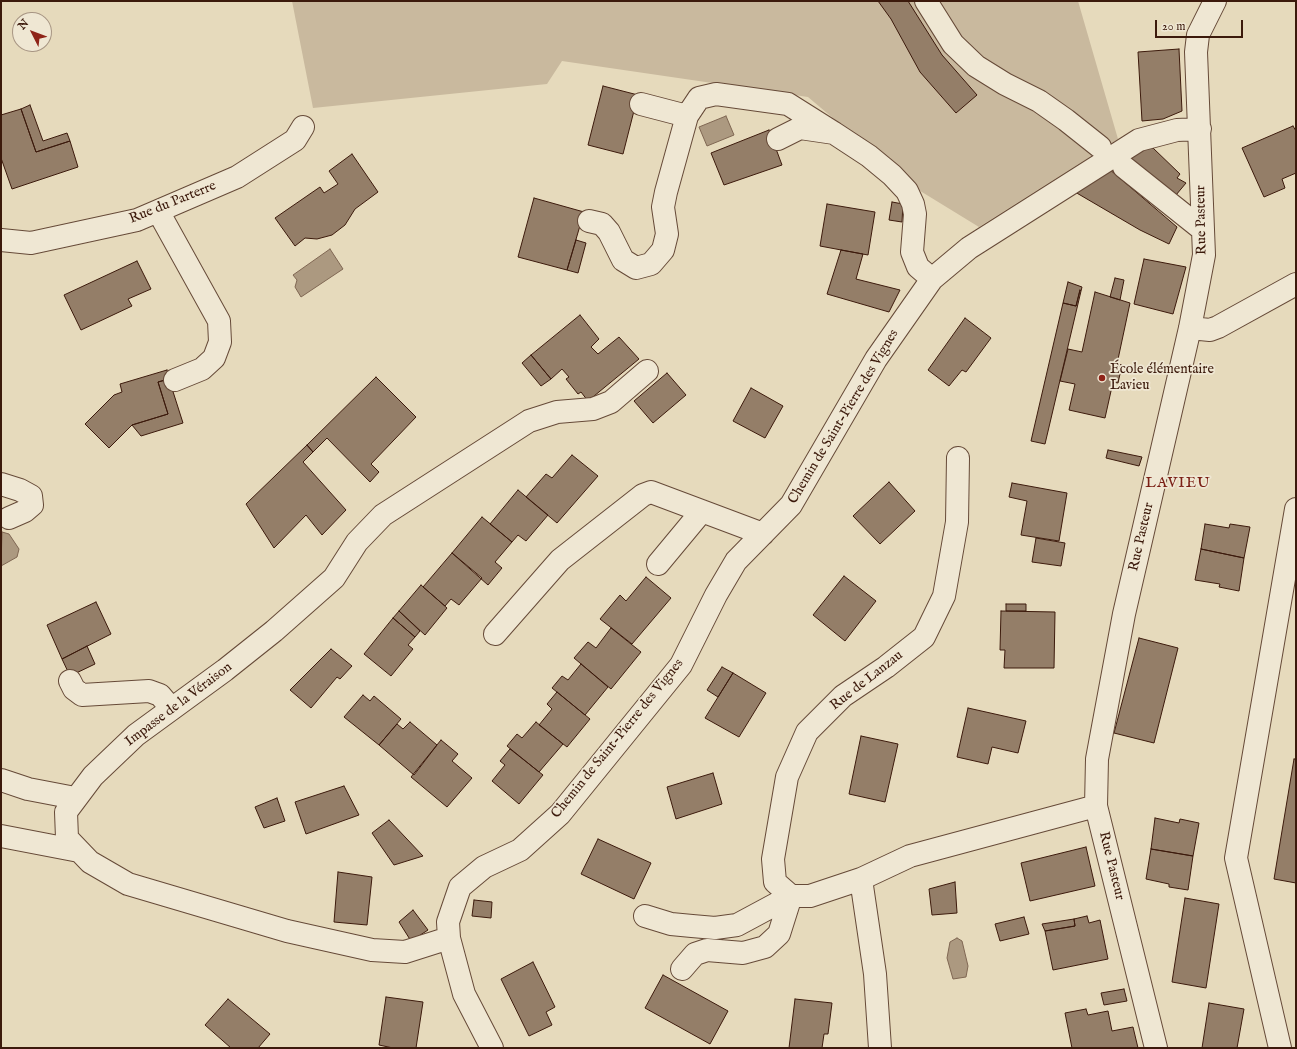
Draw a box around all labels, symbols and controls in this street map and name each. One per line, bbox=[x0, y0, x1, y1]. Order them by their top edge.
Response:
north arrow bbox=[12, 12, 52, 52]
scale bar bbox=[1157, 12, 1245, 38]
text: N bbox=[15, 16, 32, 33]
text: 20 m bbox=[1162, 19, 1185, 34]
street label: Rue du Parterre bbox=[127, 178, 219, 228]
street label: Rue Pasteur bbox=[1193, 185, 1211, 255]
street label: Chemin de Saint-Pierre des Vignes bbox=[785, 327, 903, 507]
place label: École élémentaire Lavieu bbox=[1110, 362, 1214, 394]
marker: École élémentaire Lavieu bbox=[1097, 373, 1107, 383]
district label: LAVIEU bbox=[1145, 475, 1211, 493]
street label: Rue Pasteur bbox=[1126, 501, 1158, 573]
street label: Rue de Lanzau bbox=[827, 647, 907, 715]
street label: Chemin de Saint-Pierre des Vignes bbox=[548, 656, 688, 822]
street label: Impasse de la Véraison bbox=[122, 659, 236, 751]
street label: Rue Pasteur bbox=[1094, 830, 1128, 902]

